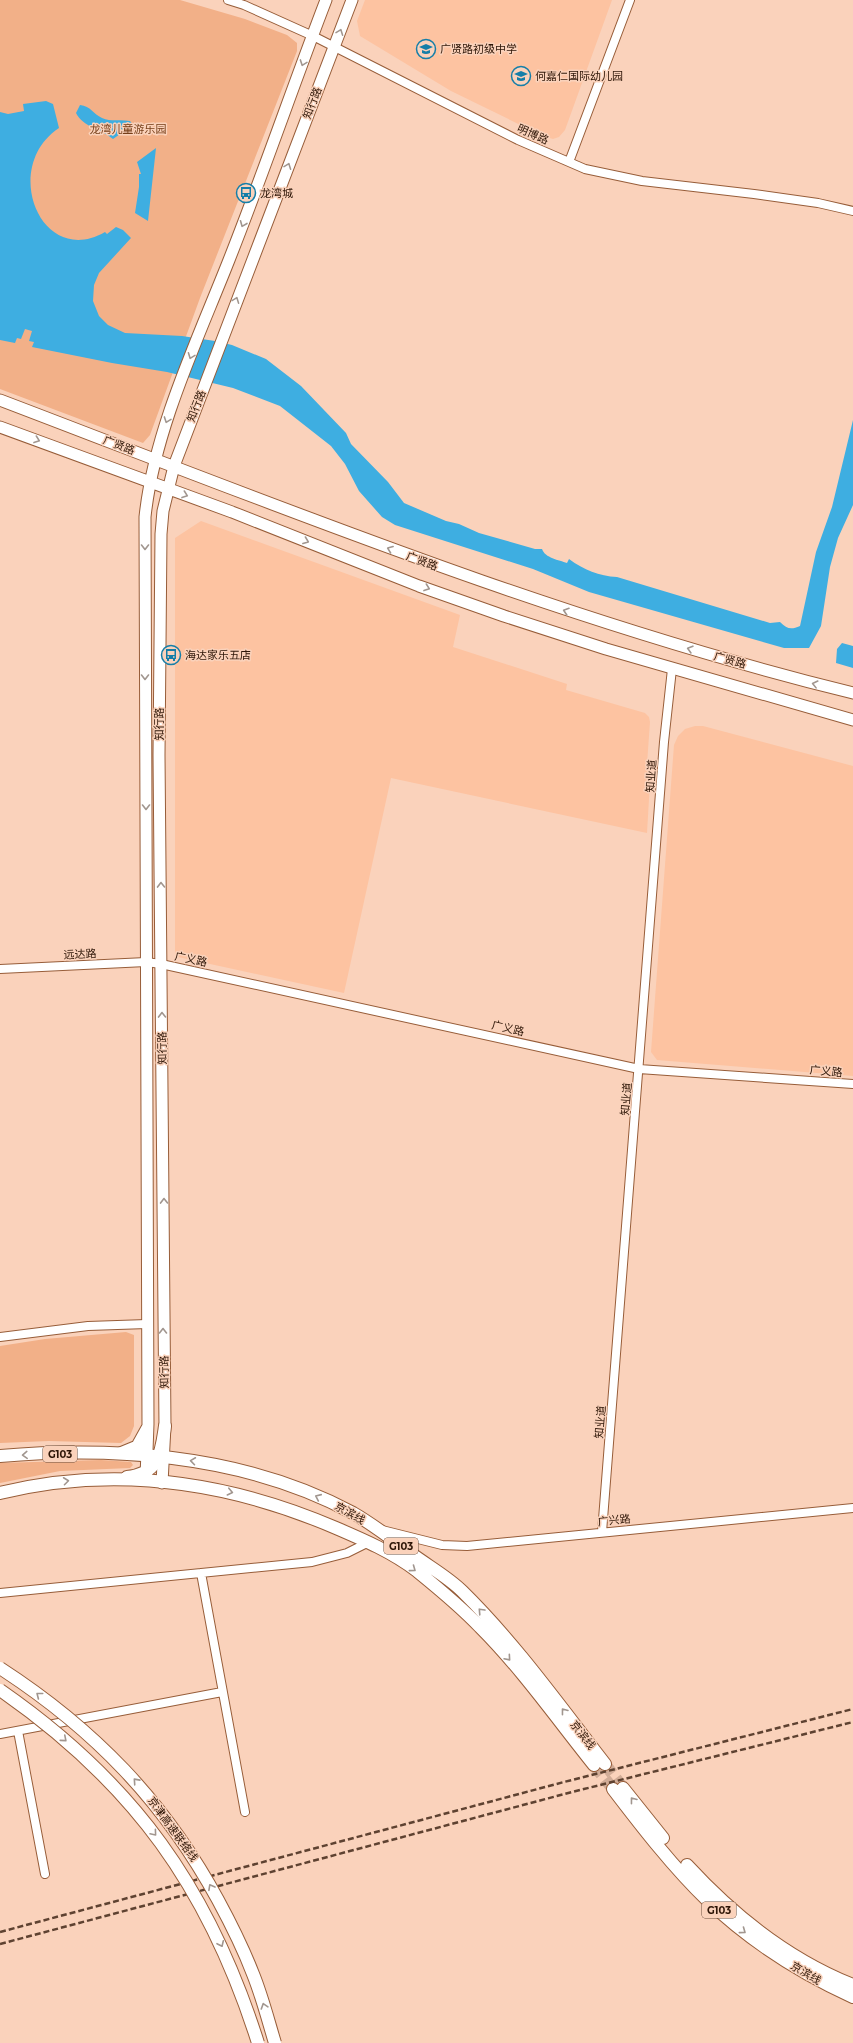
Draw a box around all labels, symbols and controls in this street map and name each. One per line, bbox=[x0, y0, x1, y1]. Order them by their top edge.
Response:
one-way arrow bbox=[335, 28, 343, 35]
school or university icon: 广贤路初级中学 bbox=[415, 38, 437, 60]
place label: 广贤路初级中学 bbox=[440, 42, 517, 56]
one-way arrow bbox=[299, 59, 307, 66]
school or university icon: 何嘉仁国际幼儿园 bbox=[510, 65, 532, 87]
place label: 何嘉仁国际幼儿园 bbox=[535, 69, 623, 83]
street label: 知行路 bbox=[300, 85, 324, 121]
street label: 明博路 bbox=[515, 121, 551, 147]
park label: 龙湾儿童游乐园 bbox=[90, 122, 167, 136]
one-way arrow bbox=[283, 163, 291, 170]
bus stop icon: 龙湾城 bbox=[235, 182, 257, 204]
place label: 龙湾城 bbox=[260, 186, 293, 200]
one-way arrow bbox=[239, 220, 247, 227]
one-way arrow bbox=[231, 297, 239, 305]
one-way arrow bbox=[188, 352, 196, 359]
street label: 知行路 bbox=[184, 388, 208, 424]
one-way arrow bbox=[164, 416, 172, 423]
street label: 广贤路 bbox=[101, 433, 137, 457]
one-way arrow bbox=[33, 436, 40, 444]
one-way arrow bbox=[181, 491, 188, 499]
one-way arrow bbox=[303, 537, 310, 545]
one-way arrow bbox=[141, 544, 149, 550]
one-way arrow bbox=[387, 545, 394, 553]
street label: 广贤路 bbox=[404, 549, 440, 573]
one-way arrow bbox=[424, 584, 431, 592]
one-way arrow bbox=[562, 607, 569, 616]
bus stop icon: 海达家乐五店 bbox=[160, 644, 182, 666]
one-way arrow bbox=[687, 645, 694, 654]
place label: 海达家乐五店 bbox=[185, 648, 251, 662]
street label: 广贤路 bbox=[712, 649, 748, 671]
one-way arrow bbox=[141, 674, 149, 680]
one-way arrow bbox=[812, 680, 818, 688]
street label: 知行路 bbox=[152, 708, 166, 741]
street label: 知业道 bbox=[643, 759, 659, 793]
one-way arrow bbox=[142, 804, 150, 810]
one-way arrow bbox=[156, 882, 165, 888]
street label: 远达路 bbox=[63, 946, 97, 962]
street label: 广义路 bbox=[173, 949, 209, 969]
one-way arrow bbox=[158, 1012, 166, 1018]
street label: 广义路 bbox=[490, 1017, 526, 1039]
street label: 知行路 bbox=[155, 1031, 169, 1065]
street label: 广义路 bbox=[809, 1063, 843, 1079]
street label: 知业道 bbox=[618, 1082, 634, 1116]
one-way arrow bbox=[160, 1198, 168, 1204]
one-way arrow bbox=[159, 1328, 167, 1334]
street label: 知行路 bbox=[157, 1355, 171, 1389]
street label: 知业道 bbox=[592, 1405, 608, 1439]
road number: G103 bbox=[43, 1446, 77, 1462]
one-way arrow bbox=[22, 1450, 28, 1459]
one-way arrow bbox=[190, 1457, 196, 1466]
one-way arrow bbox=[63, 1477, 69, 1486]
one-way arrow bbox=[227, 1487, 233, 1495]
one-way arrow bbox=[314, 1494, 322, 1502]
street label: 京滨线 bbox=[332, 1499, 368, 1527]
street label: 广兴路 bbox=[597, 1511, 631, 1529]
road number: G103 bbox=[384, 1538, 418, 1554]
one-way arrow bbox=[409, 1564, 416, 1571]
one-way arrow bbox=[478, 1608, 485, 1616]
one-way arrow bbox=[503, 1653, 510, 1661]
one-way arrow bbox=[37, 1693, 44, 1700]
one-way arrow bbox=[562, 1708, 569, 1715]
street label: 京滨线 bbox=[567, 1718, 599, 1752]
one-way arrow bbox=[60, 1735, 67, 1742]
one-way arrow bbox=[134, 1779, 141, 1786]
street label: 京津高速联络线 bbox=[145, 1794, 201, 1864]
one-way arrow bbox=[631, 1798, 638, 1805]
one-way arrow bbox=[150, 1828, 157, 1836]
one-way arrow bbox=[208, 1884, 216, 1891]
road number: G103 bbox=[702, 1902, 736, 1918]
one-way arrow bbox=[739, 1926, 746, 1934]
one-way arrow bbox=[216, 1940, 224, 1948]
street label: 京滨线 bbox=[788, 1959, 824, 1987]
one-way arrow bbox=[260, 2002, 268, 2009]

